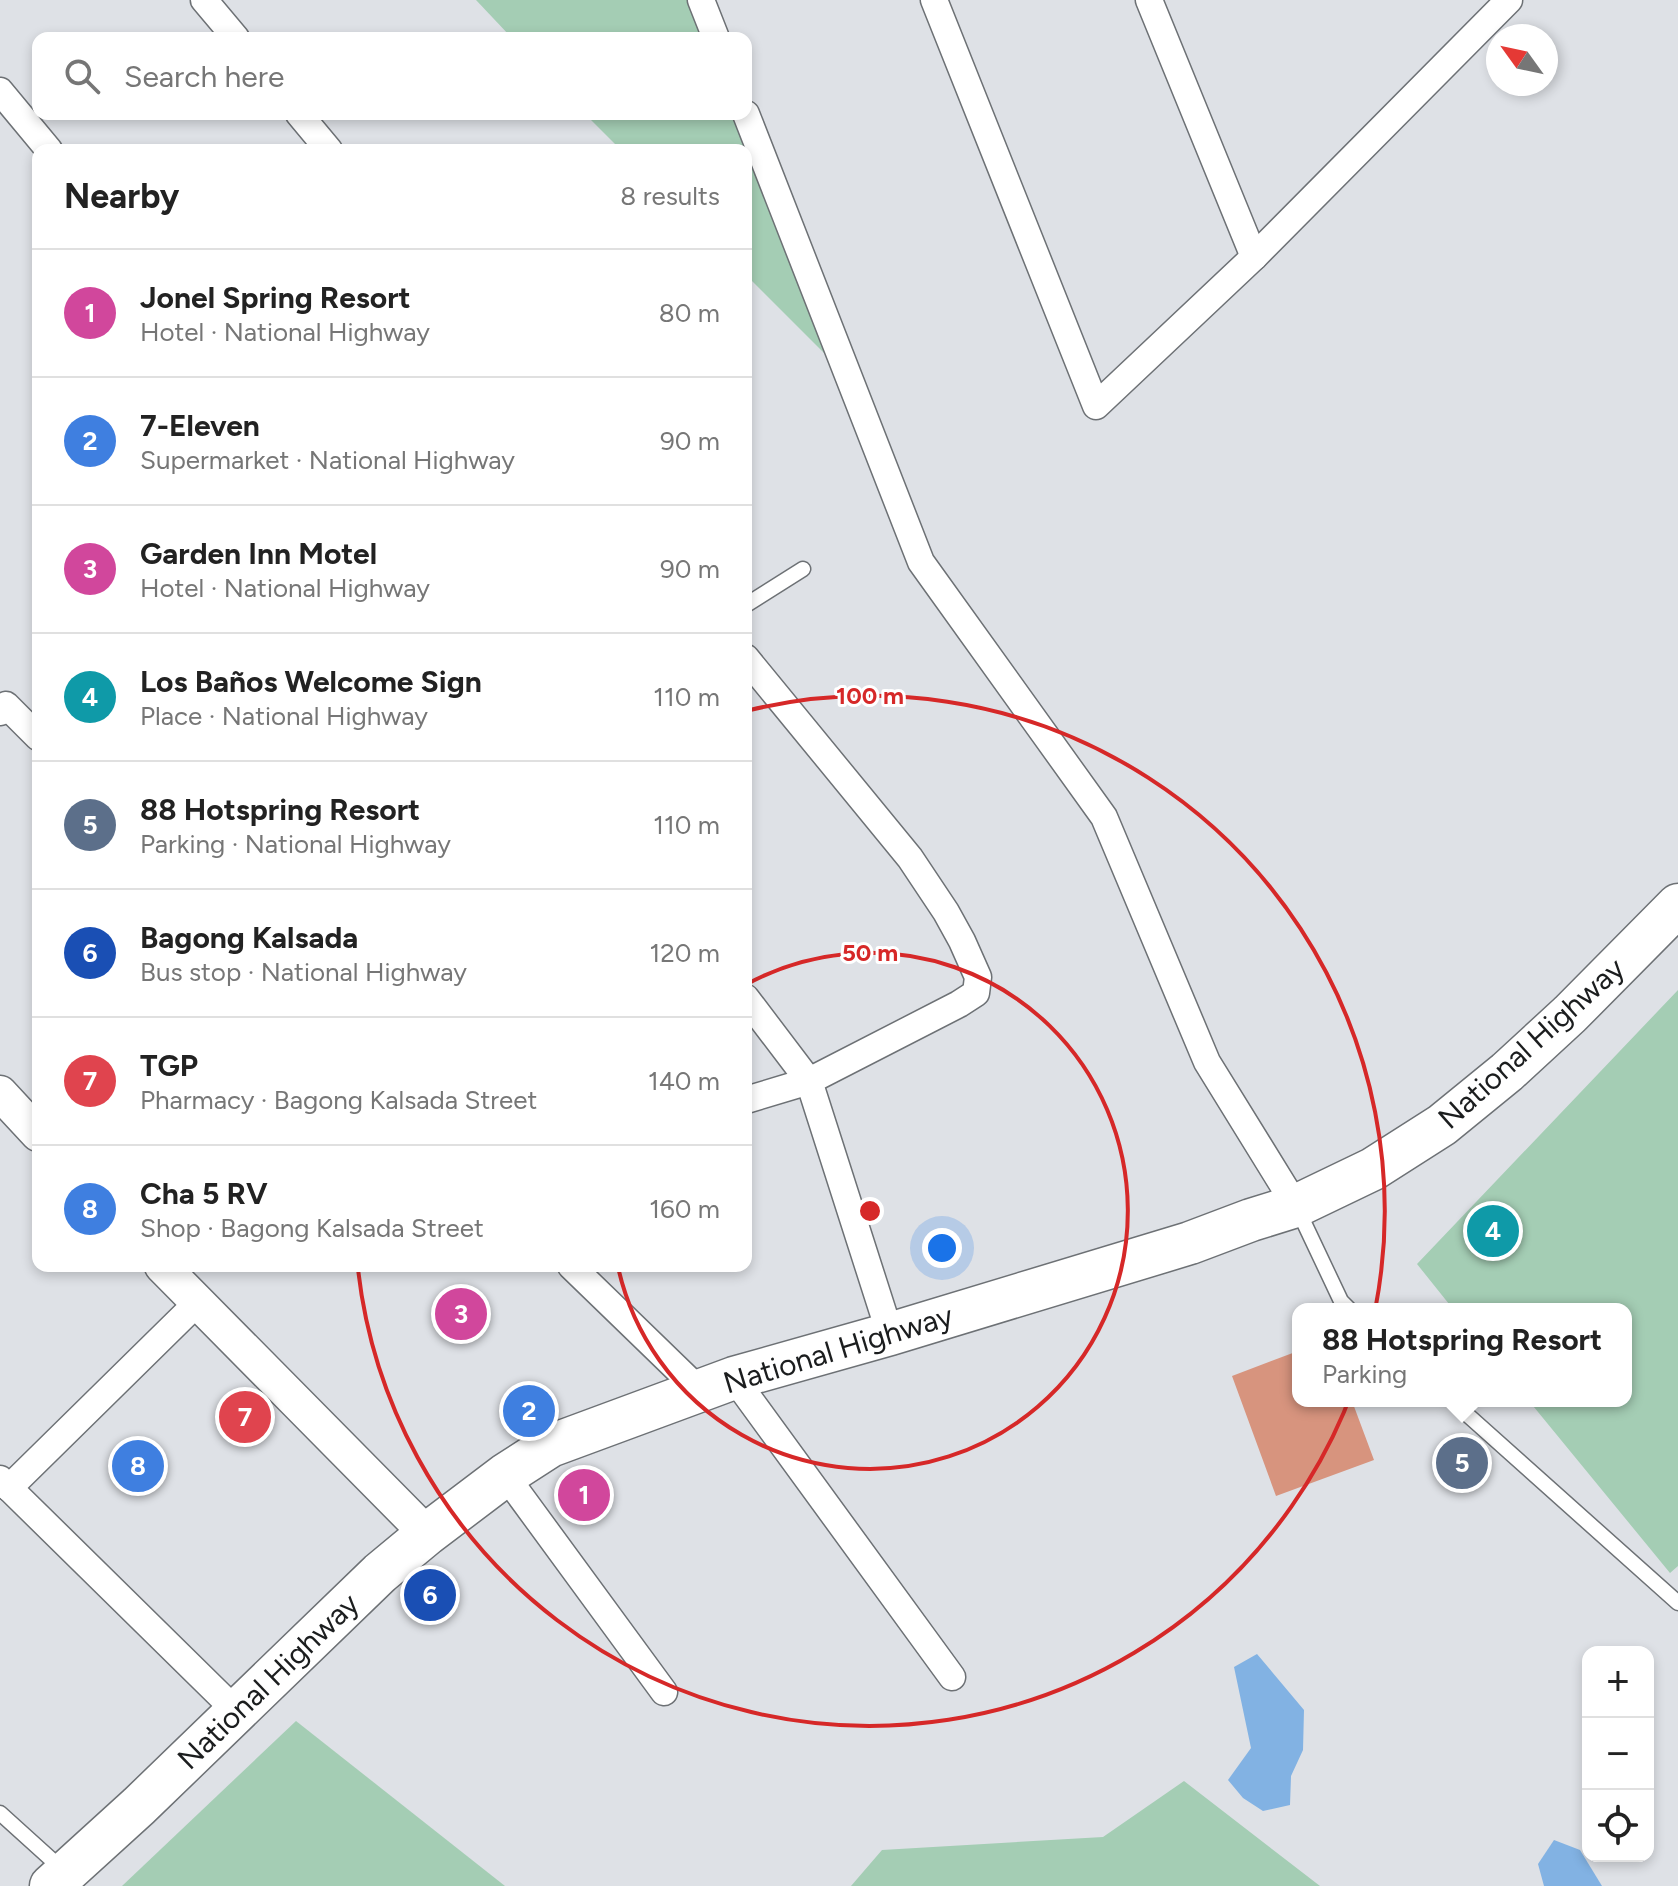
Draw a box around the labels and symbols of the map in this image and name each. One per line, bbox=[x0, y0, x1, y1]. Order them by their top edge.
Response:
north arrow bbox=[1486, 24, 1558, 96]
text: 100 m bbox=[836, 681, 904, 710]
text: 50 m bbox=[842, 938, 898, 967]
street label: National Highway bbox=[1430, 950, 1632, 1136]
centre of rings bbox=[856, 1197, 884, 1225]
pin: 4 bbox=[1467, 1201, 1519, 1261]
your location bbox=[922, 1228, 962, 1268]
pin: 3 bbox=[435, 1284, 487, 1344]
street label: National Highway bbox=[719, 1296, 957, 1401]
pin: 2 bbox=[503, 1381, 555, 1441]
pin: 7 bbox=[219, 1387, 271, 1447]
pin: 5 bbox=[1436, 1433, 1488, 1493]
pin: 8 bbox=[112, 1436, 164, 1496]
pin: 1 bbox=[558, 1465, 610, 1525]
pin: 6 bbox=[404, 1565, 456, 1625]
street label: National Highway bbox=[170, 1585, 367, 1777]

